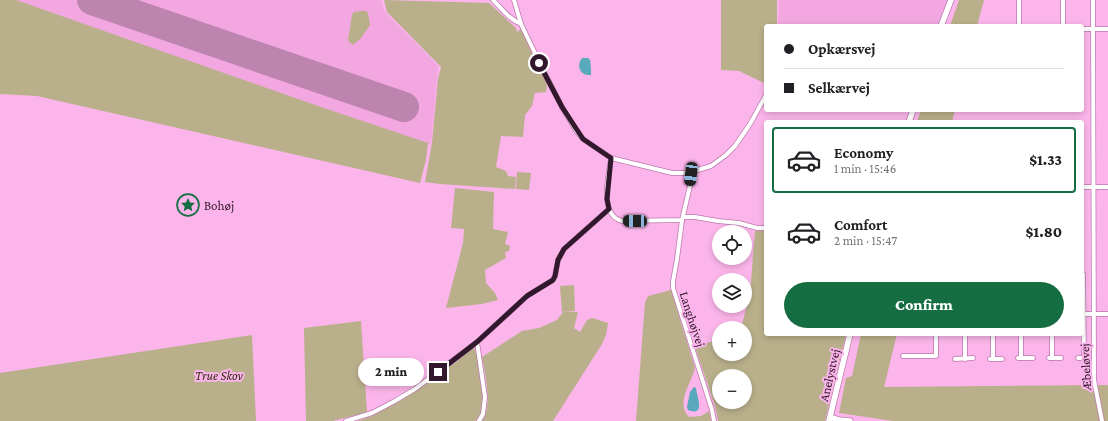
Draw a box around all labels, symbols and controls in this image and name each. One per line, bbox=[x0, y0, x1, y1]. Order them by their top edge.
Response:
text: Opkærsvej bbox=[808, 41, 875, 57]
route start bbox=[530, 54, 548, 72]
text: Selkærvej bbox=[808, 80, 870, 96]
icon: car bbox=[786, 142, 822, 178]
text: Economy bbox=[834, 145, 893, 161]
text: $1.33 bbox=[1029, 152, 1062, 168]
car bbox=[684, 161, 698, 187]
text: 1 min · 15:46 bbox=[834, 161, 896, 176]
place icon: Bohøj bbox=[175, 192, 201, 218]
place label: Bohøj bbox=[204, 198, 234, 214]
icon: car bbox=[786, 214, 822, 250]
car bbox=[623, 215, 647, 227]
text: Comfort bbox=[834, 217, 888, 233]
text: $1.80 bbox=[1026, 224, 1062, 240]
map controls bbox=[712, 225, 752, 409]
button: locate bbox=[712, 225, 752, 265]
text: 2 min · 15:47 bbox=[834, 233, 897, 248]
button: layers bbox=[712, 273, 752, 313]
button: Confirm bbox=[784, 282, 1064, 328]
street label: Langhøjvej bbox=[676, 290, 708, 349]
button: + bbox=[712, 321, 752, 361]
street label: Æbeløvej bbox=[1077, 343, 1095, 392]
street label: Anelystvej bbox=[816, 347, 844, 403]
callout: 2 min bbox=[358, 358, 424, 386]
route end bbox=[429, 363, 447, 381]
text: 2 min bbox=[375, 364, 407, 379]
park label: True Skov bbox=[195, 368, 244, 383]
button: − bbox=[712, 369, 752, 409]

